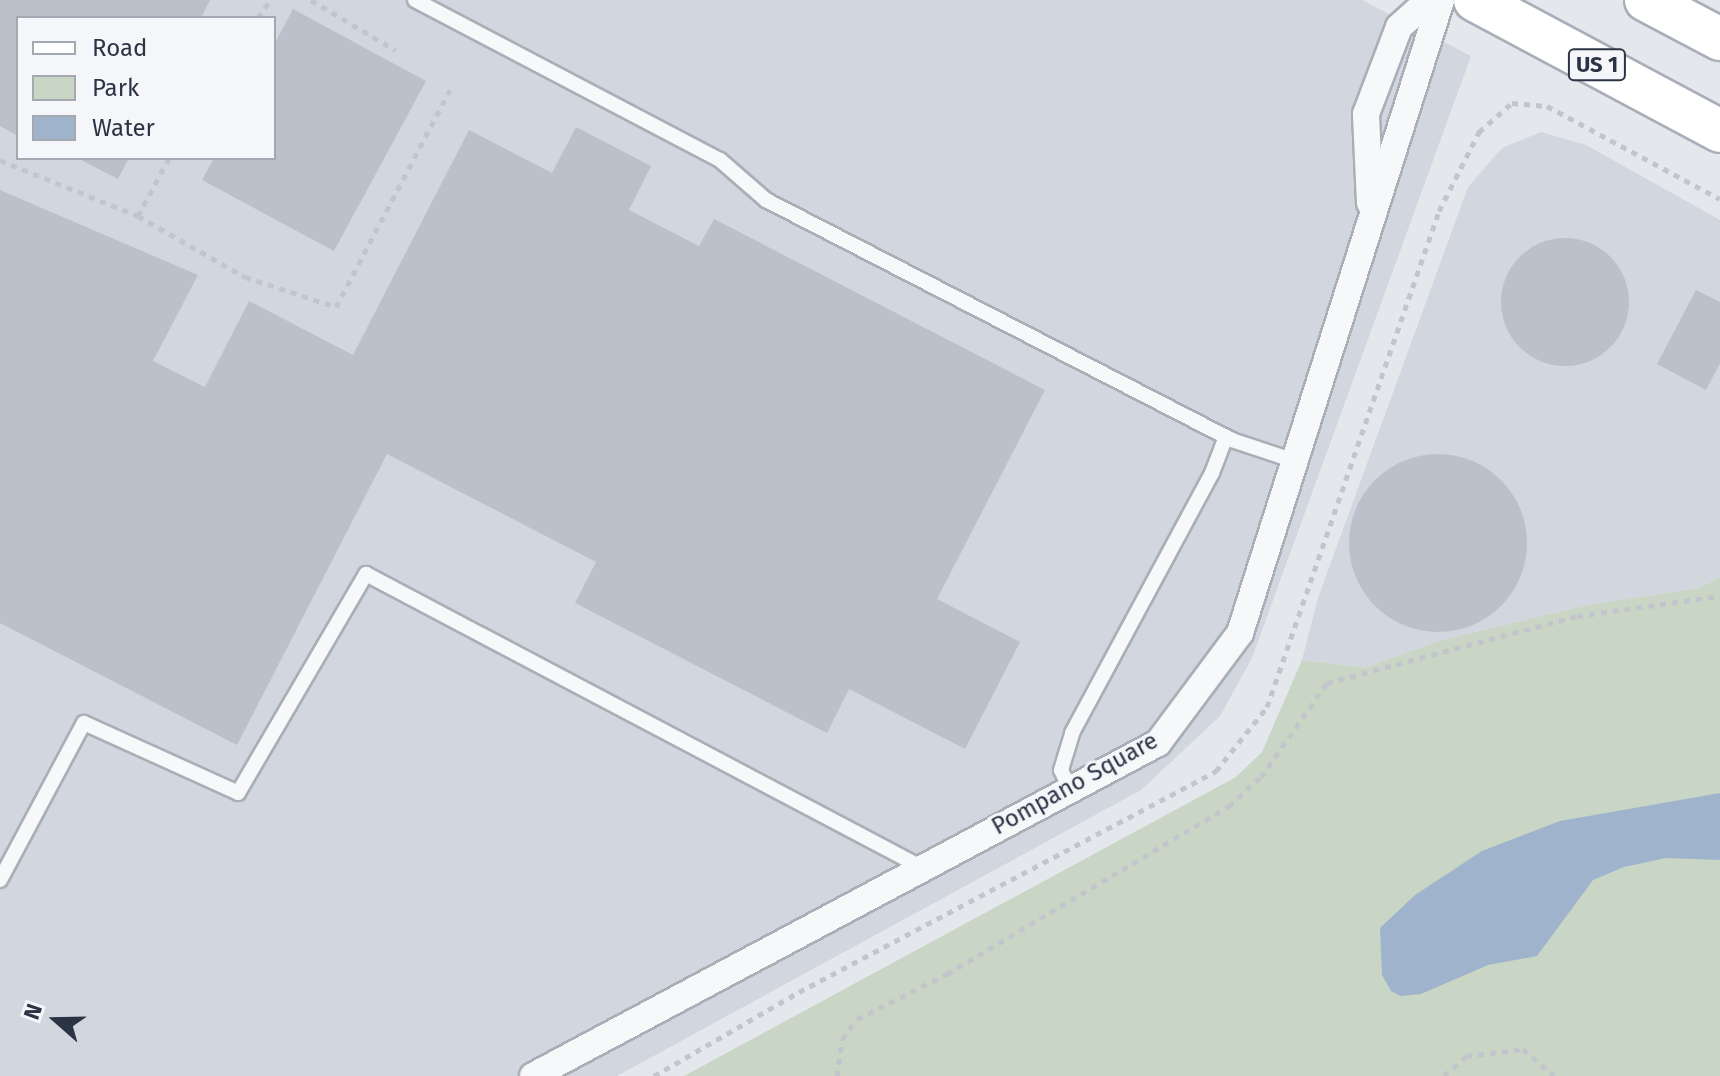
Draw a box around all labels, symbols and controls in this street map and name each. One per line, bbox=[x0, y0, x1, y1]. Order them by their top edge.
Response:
legend bbox=[16, 16, 276, 160]
text: Road bbox=[92, 34, 147, 62]
road number: US 1 bbox=[1567, 47, 1627, 83]
text: Park bbox=[92, 74, 139, 102]
text: Water bbox=[92, 114, 155, 142]
street label: Pompano Square bbox=[987, 726, 1163, 842]
north arrow bbox=[16, 980, 96, 1060]
text: N bbox=[18, 1000, 48, 1023]

